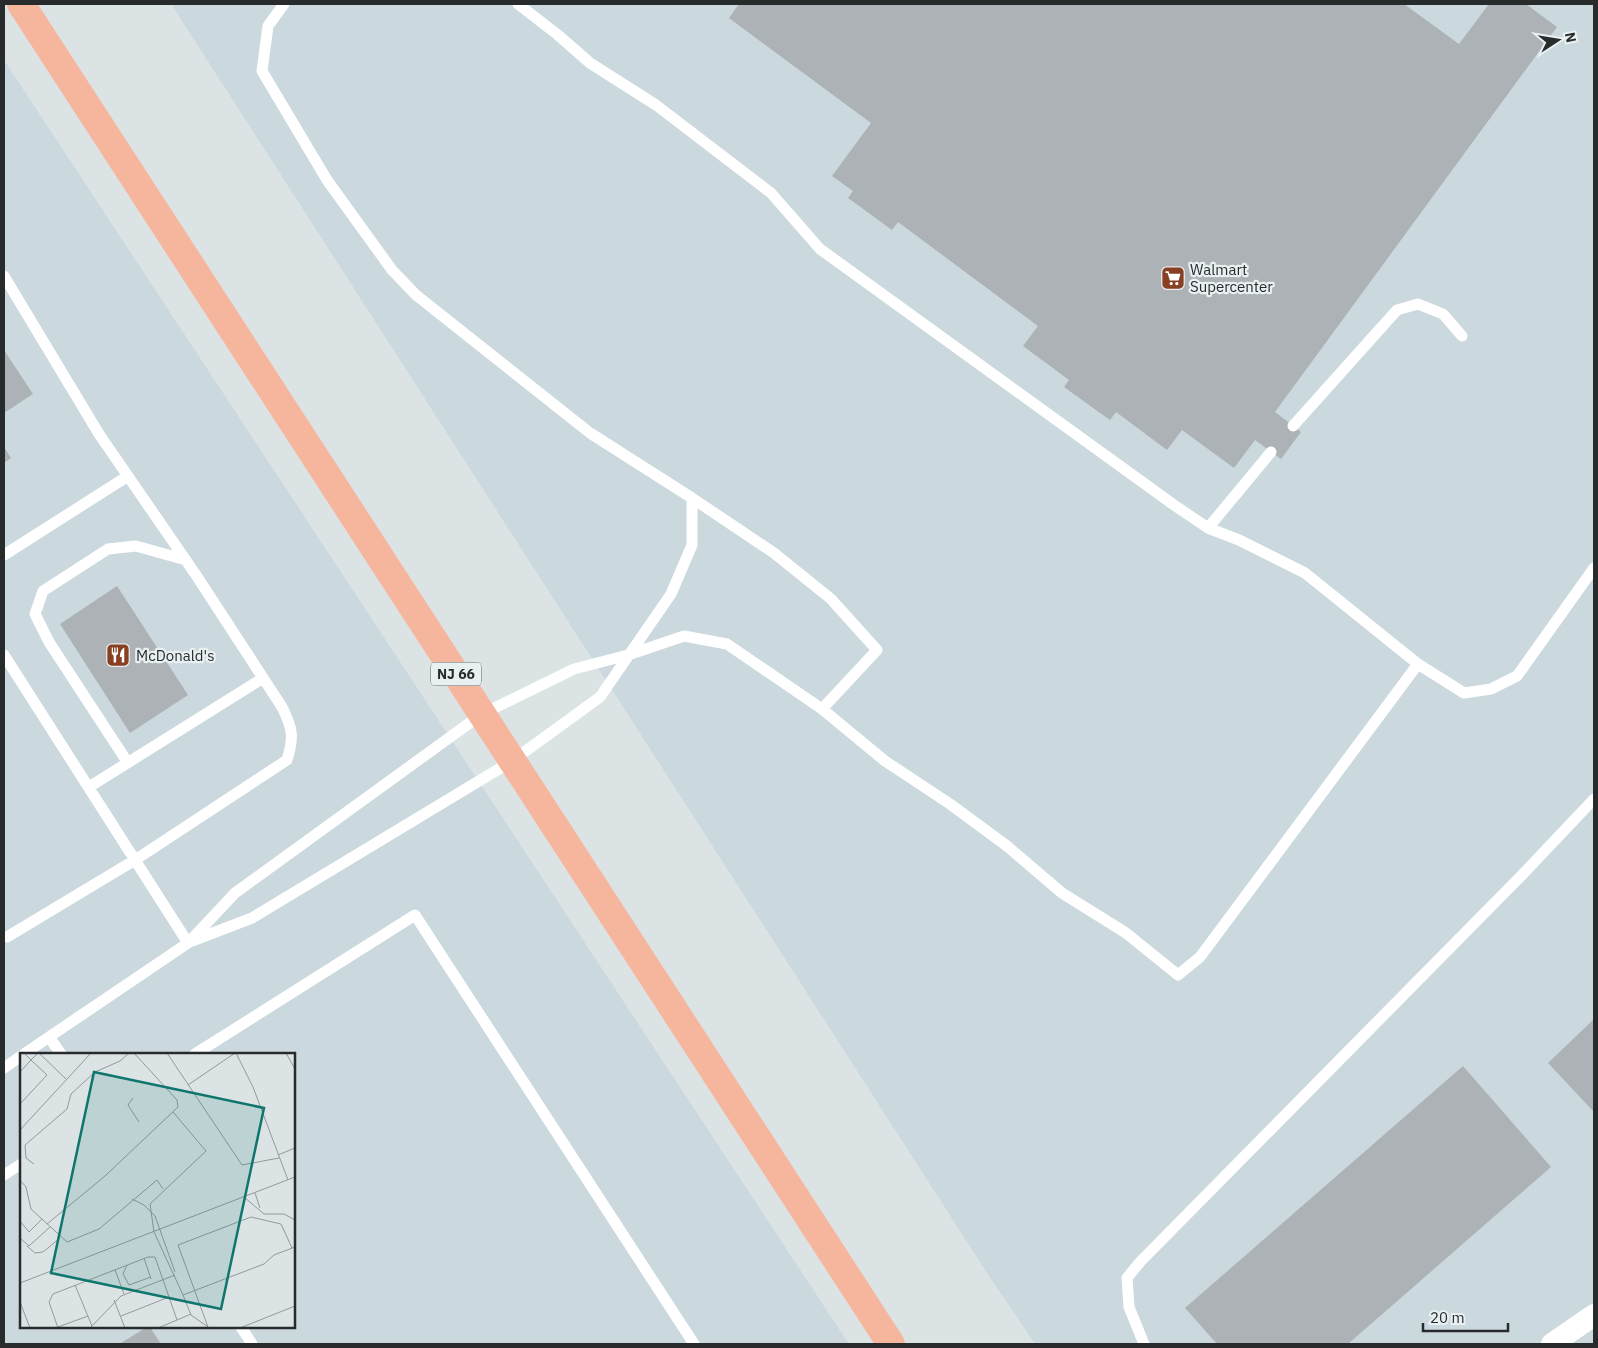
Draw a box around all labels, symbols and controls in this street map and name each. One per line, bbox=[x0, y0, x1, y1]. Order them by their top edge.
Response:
north arrow bbox=[1533, 15, 1583, 65]
text: N bbox=[1561, 30, 1581, 44]
place label: Walmart Supercenter bbox=[1190, 260, 1273, 296]
supermarket icon: Walmart Supercenter bbox=[1160, 265, 1186, 291]
restaurant icon: McDonald's bbox=[105, 642, 131, 668]
place label: McDonald's bbox=[136, 646, 214, 665]
road number: NJ 66 bbox=[431, 662, 481, 686]
inset map bbox=[20, 1053, 295, 1328]
scale bar bbox=[1423, 1300, 1508, 1332]
text: 20 m bbox=[1430, 1308, 1465, 1327]

